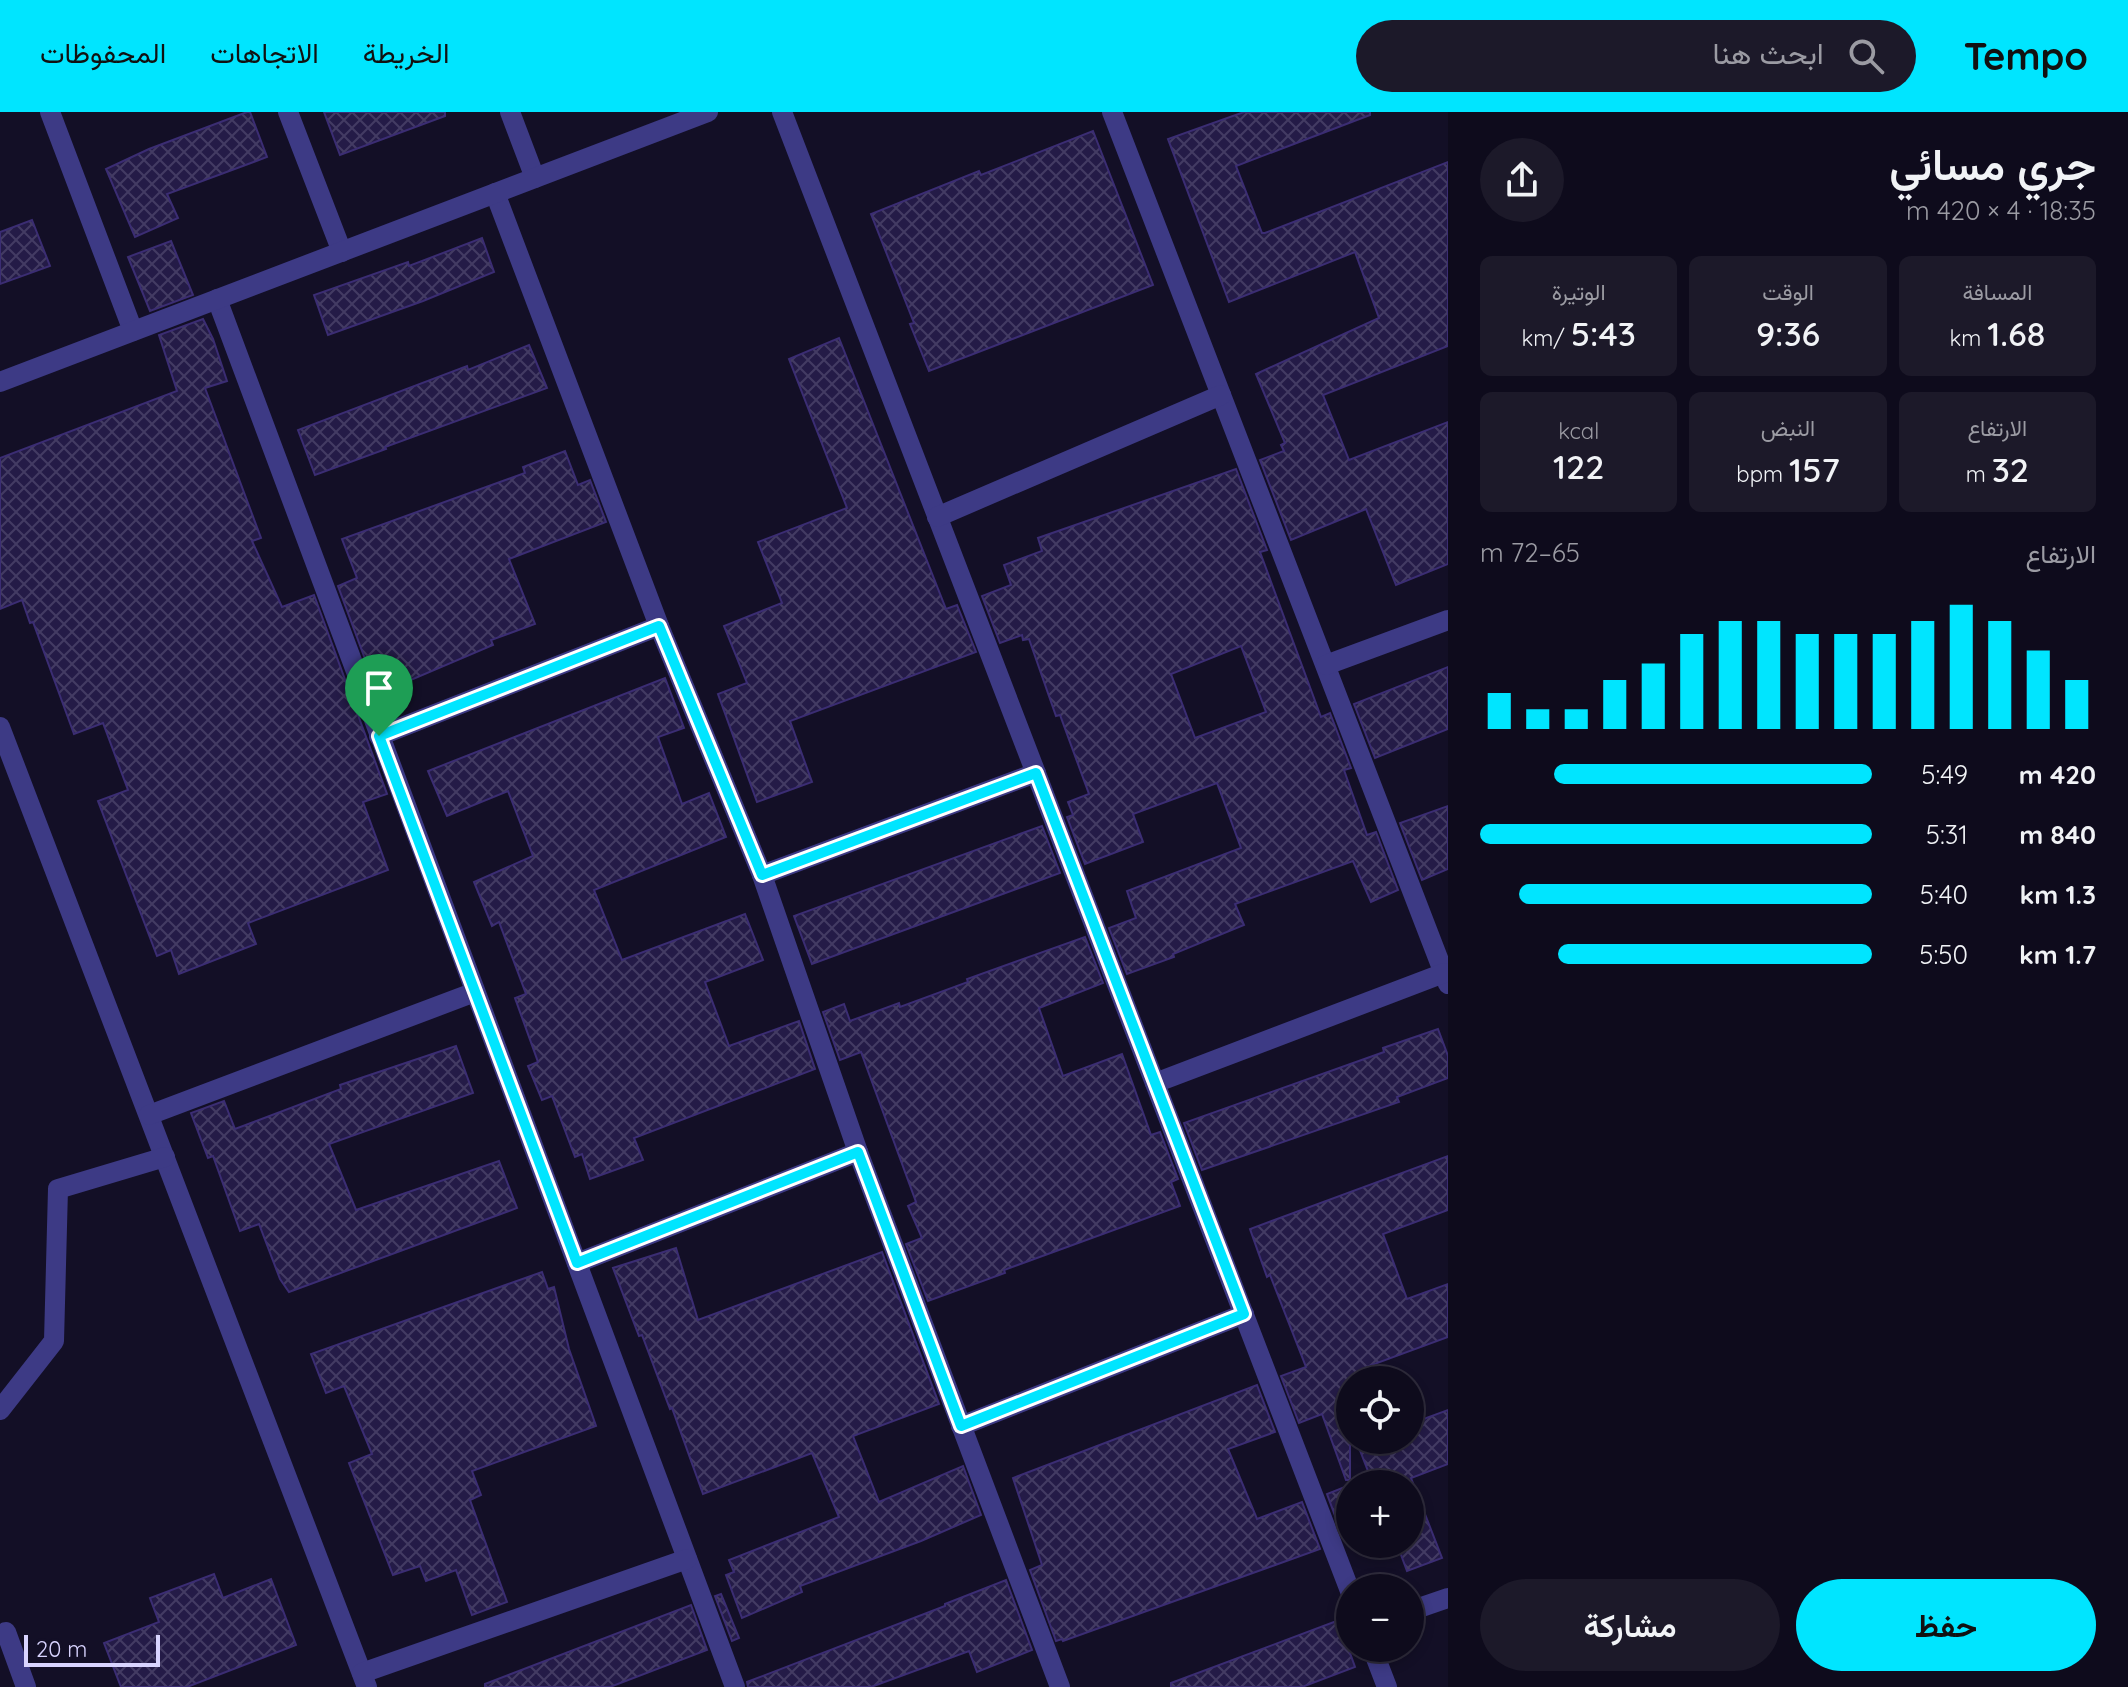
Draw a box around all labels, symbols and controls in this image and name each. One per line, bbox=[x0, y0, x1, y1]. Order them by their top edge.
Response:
search box bbox=[1356, 20, 1916, 92]
text: Tempo bbox=[1964, 32, 2088, 80]
text: ابحث هنا bbox=[1713, 34, 1824, 72]
icon: search bbox=[1844, 34, 1888, 78]
text: المحفوظات bbox=[40, 35, 166, 70]
text: الاتجاهات bbox=[210, 35, 319, 70]
text: الخريطة bbox=[363, 35, 449, 70]
text: جري مسائي bbox=[1889, 136, 2096, 191]
button: share bbox=[1480, 138, 1564, 222]
text: 18:35 · 4 × 420 m bbox=[1906, 194, 2096, 227]
text: الوتيرة bbox=[1552, 278, 1606, 306]
text: الوقت bbox=[1762, 278, 1814, 306]
text: المسافة bbox=[1962, 278, 2032, 306]
text: 5:43 bbox=[1571, 312, 1636, 355]
text: 9:36 bbox=[1756, 312, 1820, 355]
text: 1.68 bbox=[1987, 312, 2045, 355]
text: /km bbox=[1522, 324, 1571, 352]
text: km bbox=[1949, 324, 1987, 352]
text: النبض bbox=[1761, 414, 1815, 442]
text: الارتفاع bbox=[1967, 414, 2027, 442]
text: kcal bbox=[1558, 417, 1599, 445]
text: 122 bbox=[1553, 445, 1604, 488]
text: 157 bbox=[1789, 448, 1840, 491]
text: 32 bbox=[1992, 448, 2029, 491]
text: bpm bbox=[1736, 460, 1789, 488]
text: m bbox=[1966, 460, 1992, 488]
text: 65–72 m bbox=[1480, 536, 1580, 569]
text: الارتفاع bbox=[2025, 537, 2096, 570]
pin bbox=[345, 654, 413, 736]
icon: arrive bbox=[357, 666, 401, 710]
text: 5:49 bbox=[1921, 758, 1968, 791]
text: 420 m bbox=[2019, 758, 2096, 791]
text: 5:31 bbox=[1926, 818, 1968, 851]
text: 840 m bbox=[2019, 818, 2096, 851]
text: 5:40 bbox=[1920, 878, 1968, 911]
text: 1.3 km bbox=[2019, 878, 2096, 911]
text: 5:50 bbox=[1919, 938, 1968, 971]
text: 1.7 km bbox=[2019, 938, 2096, 971]
map controls bbox=[1336, 1366, 1424, 1662]
button: locate bbox=[1336, 1366, 1424, 1454]
button: + bbox=[1336, 1470, 1424, 1558]
button: − bbox=[1336, 1574, 1424, 1662]
button: مشاركة bbox=[1480, 1579, 1780, 1671]
button: حفظ bbox=[1796, 1579, 2096, 1671]
scale bar bbox=[24, 1631, 160, 1667]
text: 20 m bbox=[36, 1635, 87, 1663]

